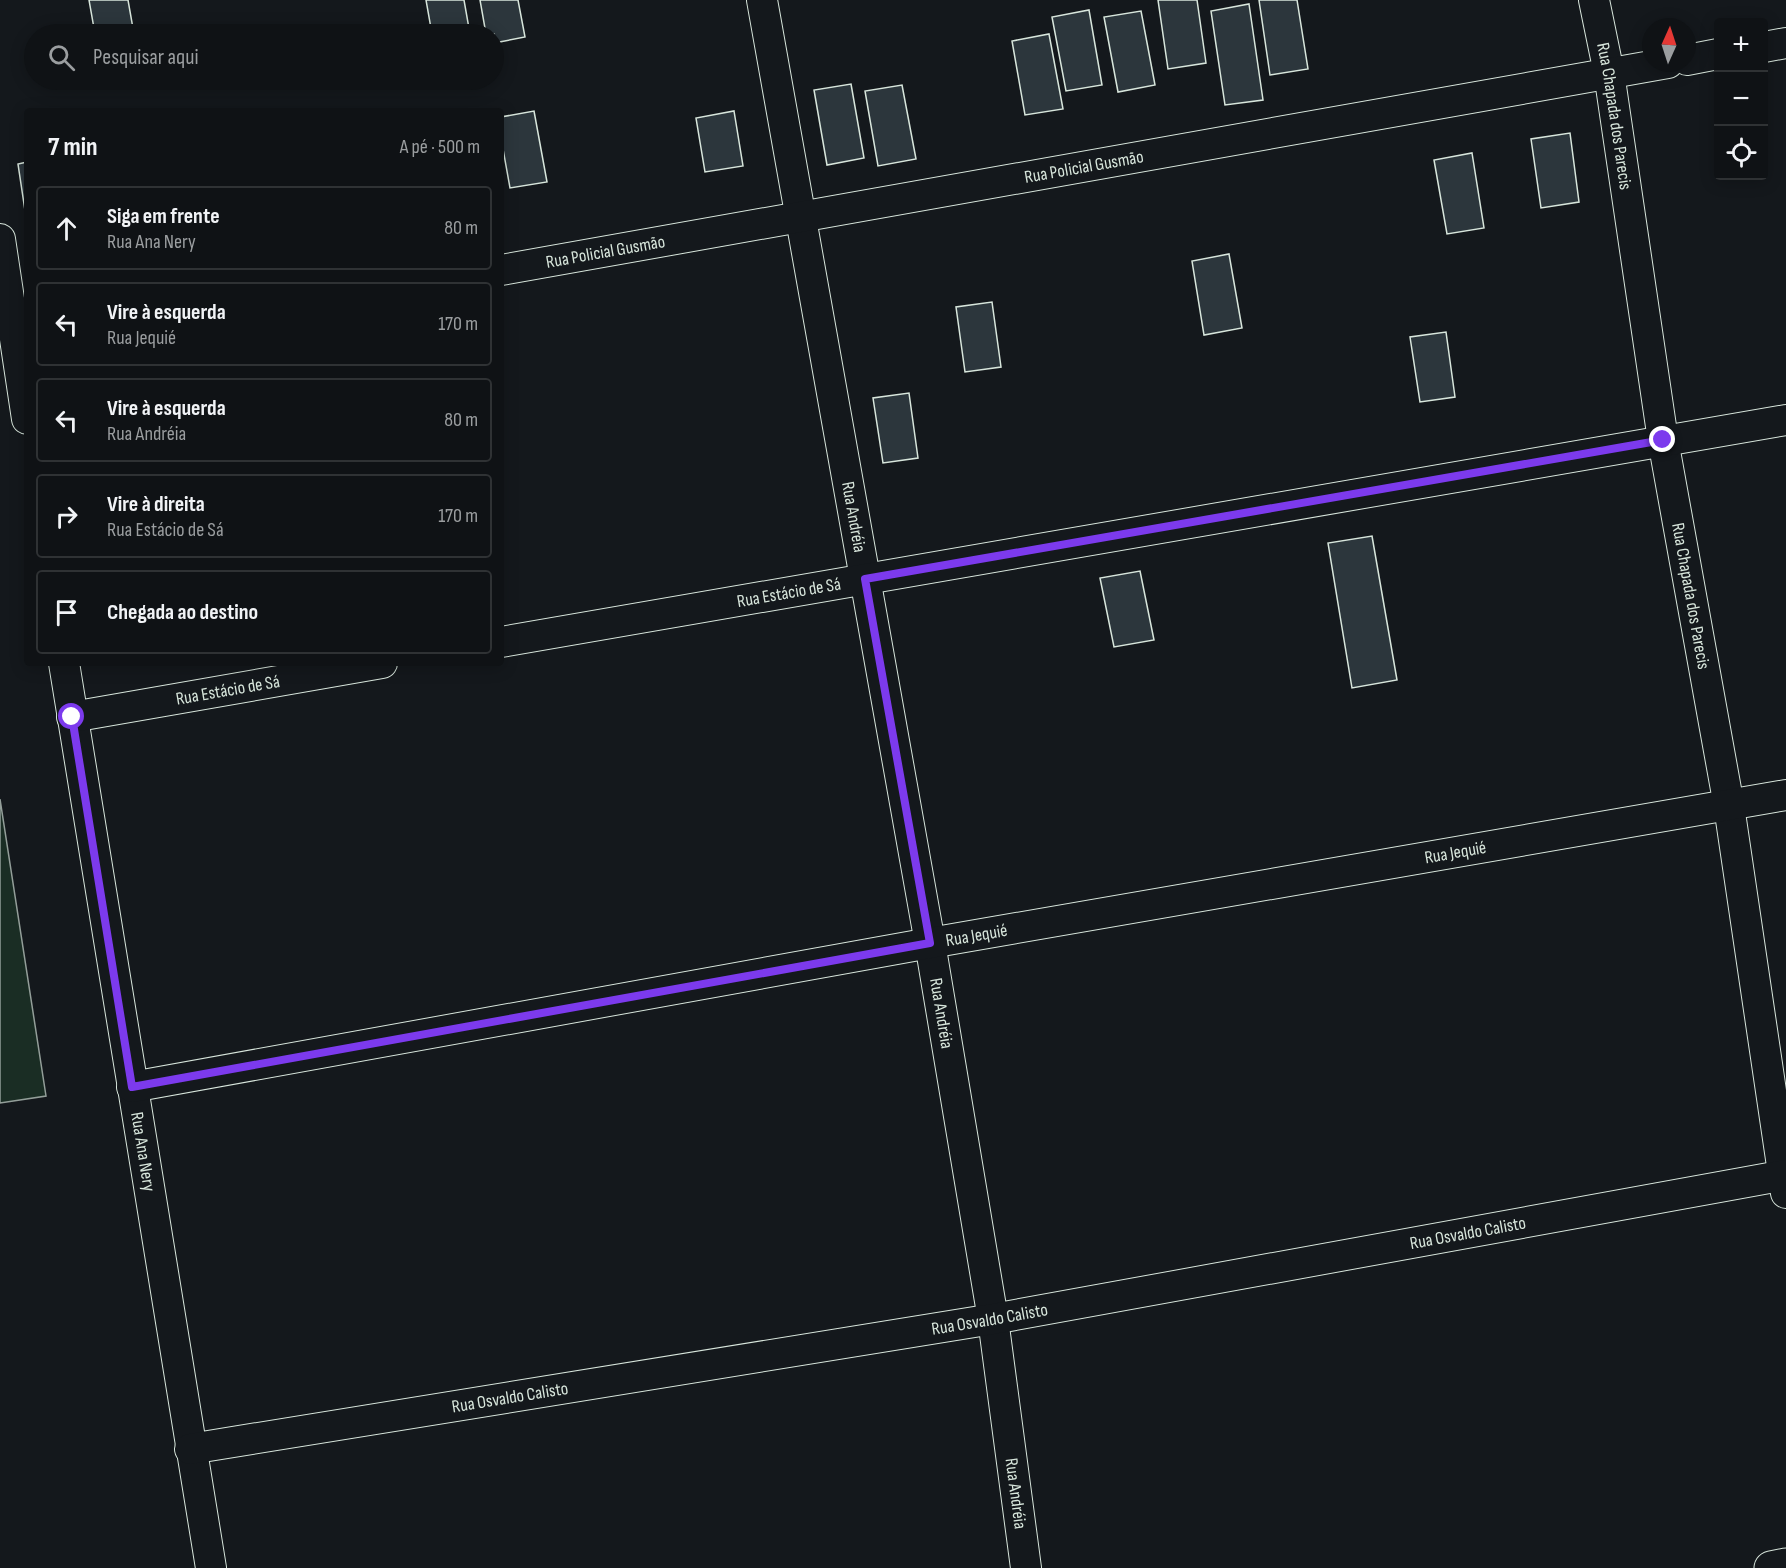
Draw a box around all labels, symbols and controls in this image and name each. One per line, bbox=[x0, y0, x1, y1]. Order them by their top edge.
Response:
north arrow bbox=[1642, 18, 1696, 72]
map controls bbox=[1714, 18, 1768, 180]
button: + bbox=[1714, 18, 1768, 72]
search box bbox=[24, 24, 504, 90]
icon: search bbox=[45, 41, 78, 74]
street label: Rua Chapada dos Parecis bbox=[1592, 41, 1636, 191]
text: Pesquisar aqui bbox=[93, 44, 198, 71]
button: − bbox=[1714, 72, 1768, 126]
button: locate bbox=[1714, 126, 1768, 180]
text: 7 min bbox=[48, 132, 97, 163]
text: A pé · 500 m bbox=[400, 135, 480, 159]
street label: Rua Policial Gusmão bbox=[1023, 146, 1145, 188]
text: Siga em frente bbox=[107, 203, 220, 230]
icon: ahead bbox=[50, 212, 83, 245]
text: 80 m bbox=[444, 216, 478, 240]
text: Rua Ana Nery bbox=[107, 230, 196, 254]
street label: Rua Policial Gusmão bbox=[544, 231, 667, 273]
text: Vire à esquerda bbox=[107, 299, 226, 326]
icon: left bbox=[50, 308, 83, 341]
text: 170 m bbox=[438, 312, 478, 336]
text: Rua Jequié bbox=[107, 326, 176, 350]
text: Vire à esquerda bbox=[107, 395, 226, 422]
icon: left bbox=[50, 404, 83, 437]
text: 80 m bbox=[444, 408, 478, 432]
text: Rua Andréia bbox=[107, 422, 186, 446]
route end bbox=[1649, 426, 1675, 452]
street label: Rua Andréia bbox=[837, 480, 870, 554]
text: Vire à direita bbox=[107, 491, 205, 518]
icon: right bbox=[50, 500, 83, 533]
text: 170 m bbox=[438, 504, 478, 528]
text: Rua Estácio de Sá bbox=[107, 518, 224, 542]
street label: Rua Chapada dos Parecis bbox=[1667, 521, 1714, 671]
street label: Rua Estácio de Sá bbox=[735, 573, 842, 612]
icon: arrive bbox=[50, 596, 83, 629]
text: Chegada ao destino bbox=[107, 599, 258, 626]
street label: Rua Estácio de Sá bbox=[174, 671, 281, 710]
route start bbox=[58, 703, 84, 729]
street label: Rua Jequié bbox=[1423, 837, 1488, 868]
street label: Rua Jequié bbox=[944, 920, 1009, 951]
street label: Rua Andréia bbox=[925, 976, 958, 1050]
street label: Rua Ana Nery bbox=[126, 1111, 160, 1193]
street label: Rua Osvaldo Calisto bbox=[1408, 1212, 1528, 1254]
street label: Rua Osvaldo Calisto bbox=[930, 1299, 1049, 1340]
street label: Rua Osvaldo Calisto bbox=[450, 1378, 570, 1417]
street label: Rua Andréia bbox=[1001, 1457, 1031, 1530]

